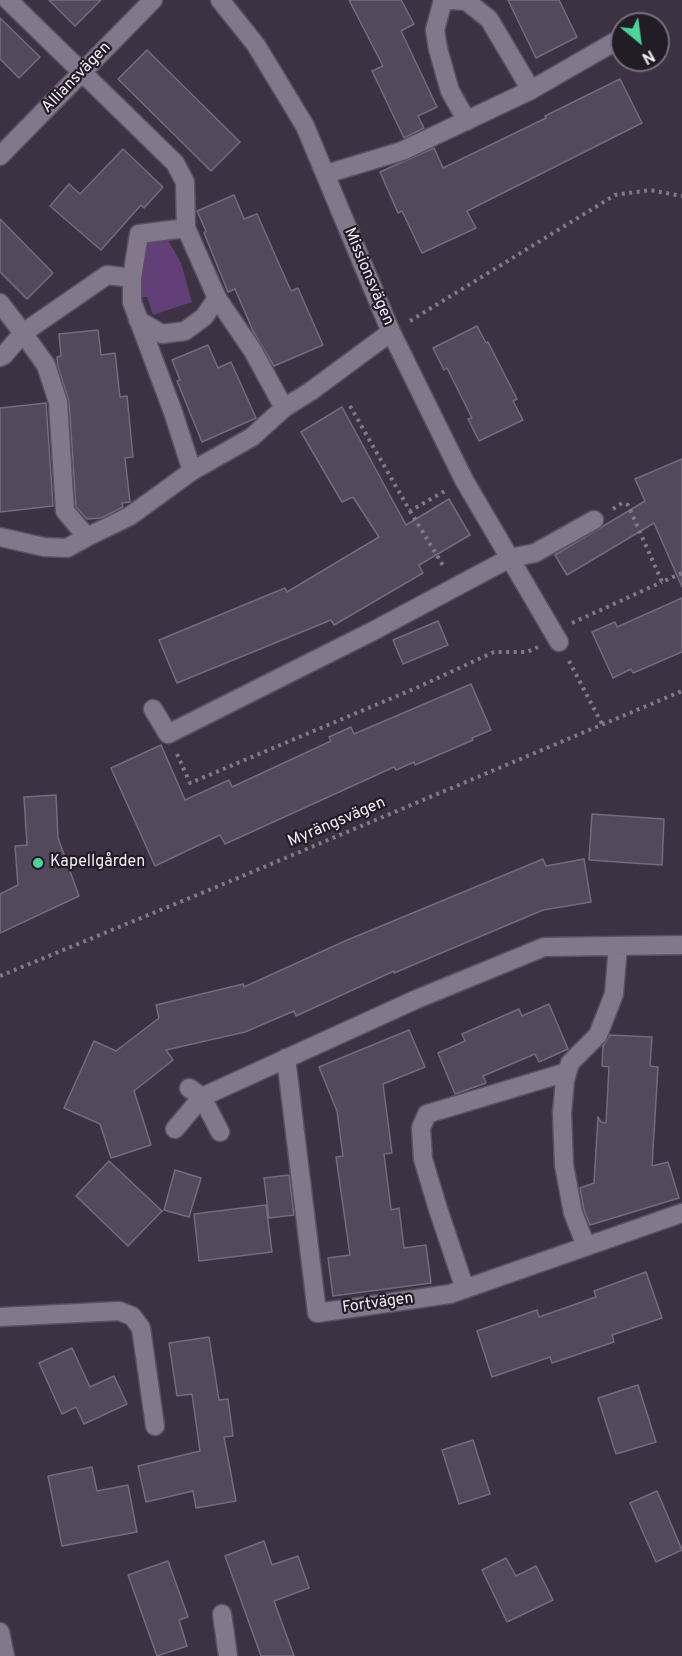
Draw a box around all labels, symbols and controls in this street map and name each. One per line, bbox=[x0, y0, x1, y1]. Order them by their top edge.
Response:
north arrow bbox=[610, 12, 670, 72]
street label: Alliansvägen bbox=[38, 39, 116, 117]
text: N bbox=[638, 44, 658, 68]
street label: Missionsvägen bbox=[339, 225, 397, 329]
street label: Myrängsvägen bbox=[285, 794, 389, 852]
place label: Kapellgården bbox=[50, 853, 145, 873]
marker: Kapellgården bbox=[31, 856, 45, 870]
street label: Fortvägen bbox=[341, 1289, 415, 1319]

